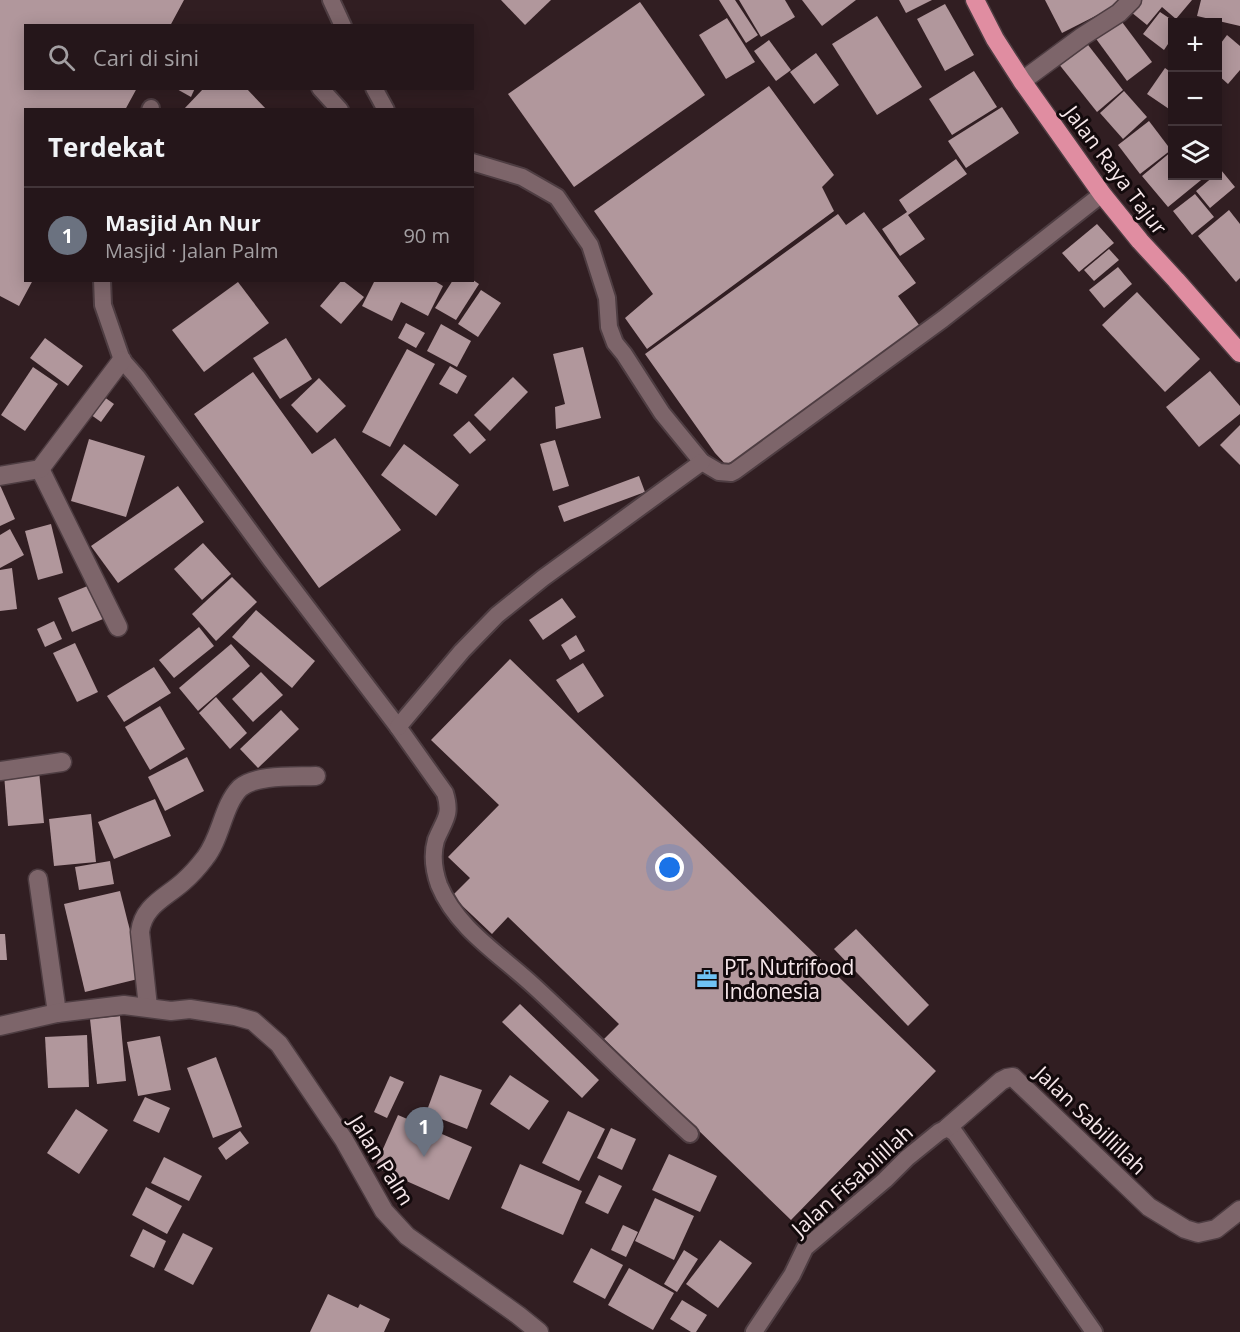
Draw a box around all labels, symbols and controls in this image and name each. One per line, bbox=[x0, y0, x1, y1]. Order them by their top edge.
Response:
map controls bbox=[1168, 18, 1222, 180]
button: + bbox=[1168, 18, 1222, 72]
search box bbox=[24, 24, 474, 90]
icon: search bbox=[45, 41, 78, 74]
text: Cari di sini bbox=[93, 42, 199, 72]
button: − bbox=[1168, 72, 1222, 126]
street label: Jalan Raya Tajur bbox=[1057, 98, 1174, 241]
button: layers bbox=[1168, 126, 1222, 180]
text: Terdekat bbox=[48, 129, 165, 165]
text: Masjid An Nur bbox=[105, 207, 261, 237]
text: 1 bbox=[62, 222, 73, 249]
text: 90 m bbox=[403, 222, 450, 249]
text: Masjid · Jalan Palm bbox=[105, 237, 278, 264]
your location bbox=[655, 853, 684, 882]
place label: PT. Nutrifood Indonesia bbox=[724, 953, 854, 1005]
office icon: PT. Nutrifood Indonesia bbox=[695, 967, 719, 991]
street label: Jalan Sabillillah bbox=[1028, 1058, 1153, 1180]
street label: Jalan Palm bbox=[342, 1108, 421, 1211]
pin: 1 bbox=[404, 1108, 444, 1157]
street label: Jalan Fisabilillah bbox=[784, 1118, 919, 1243]

